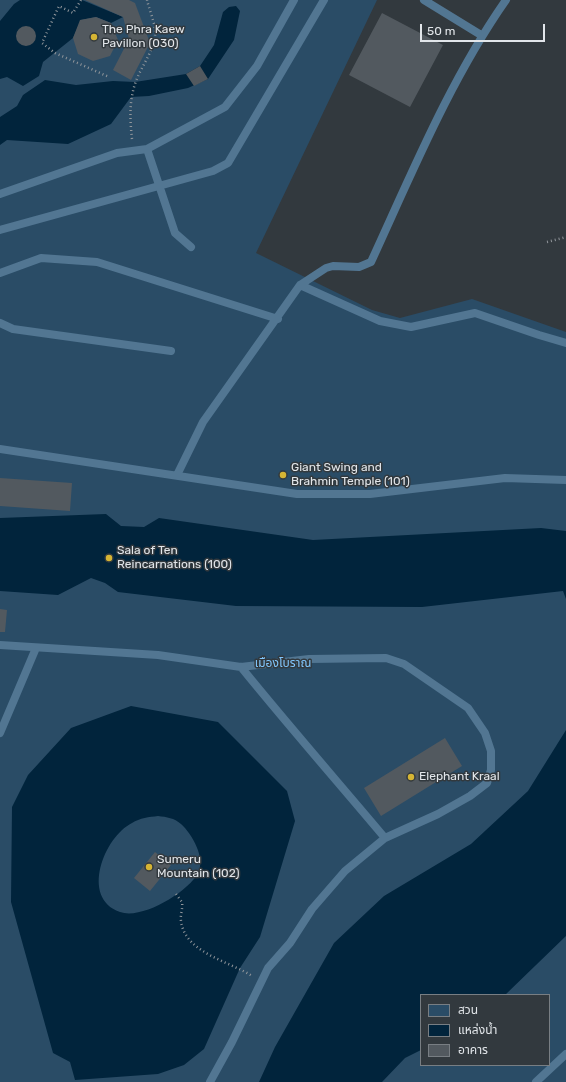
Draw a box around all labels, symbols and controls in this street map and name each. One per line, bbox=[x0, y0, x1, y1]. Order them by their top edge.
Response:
scale bar bbox=[422, 16, 547, 42]
place label: The Phra Kaew Pavillon (030) bbox=[102, 23, 185, 51]
text: 50 m bbox=[427, 24, 455, 38]
marker: The Phra Kaew Pavillon (030) bbox=[89, 32, 99, 42]
place label: Giant Swing and Brahmin Temple (101) bbox=[291, 461, 410, 489]
marker: Giant Swing and Brahmin Temple (101) bbox=[278, 470, 288, 480]
place label: Sala of Ten Reincarnations (100) bbox=[117, 544, 232, 572]
marker: Sala of Ten Reincarnations (100) bbox=[104, 553, 114, 563]
park label: เมืองโบราณ bbox=[255, 657, 311, 671]
place label: Elephant Kraal bbox=[419, 770, 500, 784]
marker: Elephant Kraal bbox=[406, 772, 416, 782]
place label: Sumeru Mountain (102) bbox=[157, 853, 240, 881]
marker: Sumeru Mountain (102) bbox=[144, 862, 154, 872]
legend bbox=[420, 994, 550, 1066]
text: สวน bbox=[458, 1003, 478, 1017]
text: แหล่งน้ำ bbox=[458, 1023, 497, 1037]
text: อาคาร bbox=[458, 1043, 488, 1057]

